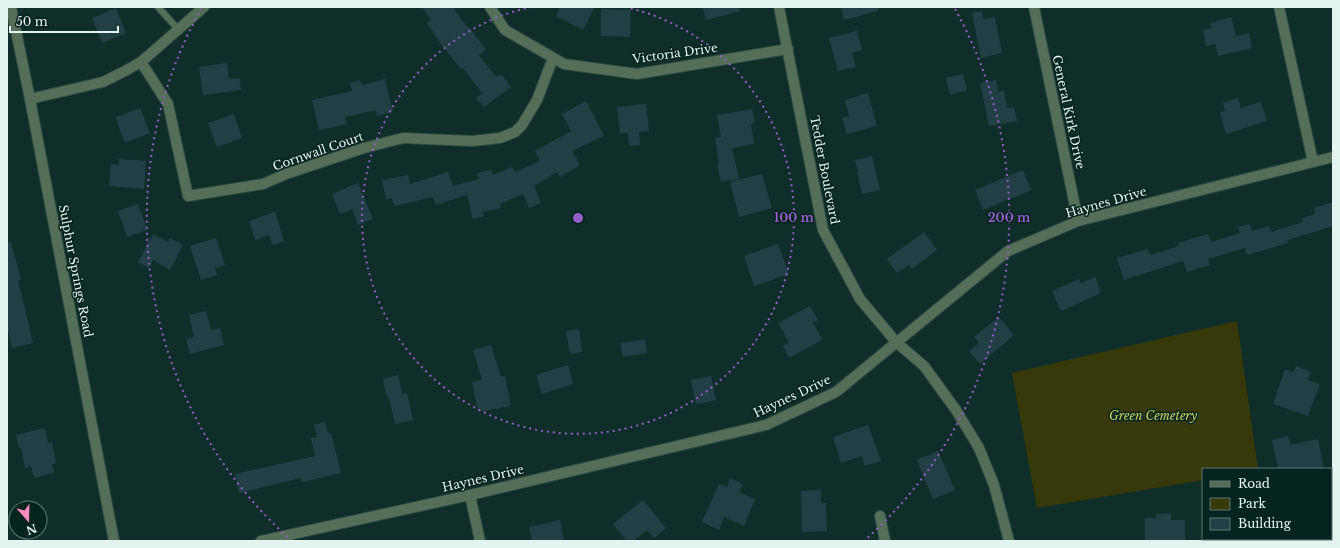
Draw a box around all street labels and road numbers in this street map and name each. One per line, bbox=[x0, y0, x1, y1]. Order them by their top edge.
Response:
street label: Victoria Drive bbox=[630, 40, 719, 67]
street label: General Kirk Drive bbox=[1050, 54, 1088, 171]
street label: Tedder Boulevard bbox=[807, 114, 843, 226]
street label: Cornwall Court bbox=[271, 128, 366, 174]
street label: Haynes Drive bbox=[1064, 183, 1148, 221]
street label: Sulphur Springs Road bbox=[56, 203, 96, 339]
street label: Haynes Drive bbox=[751, 372, 833, 420]
street label: Haynes Drive bbox=[441, 461, 525, 495]

